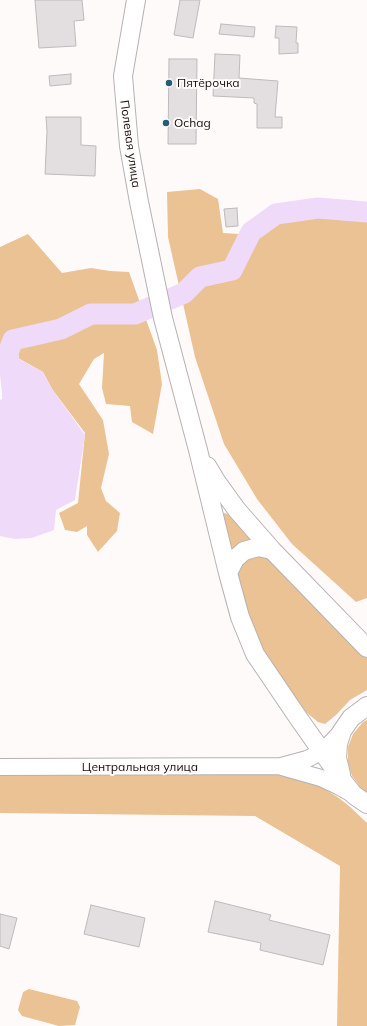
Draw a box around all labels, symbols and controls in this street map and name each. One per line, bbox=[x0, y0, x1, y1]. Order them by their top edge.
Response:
place label: Пятёрочка bbox=[177, 76, 240, 90]
marker: Пятёрочка bbox=[164, 78, 174, 88]
street label: Полевая улица bbox=[117, 99, 143, 189]
place label: Ochag bbox=[174, 116, 211, 130]
marker: Ochag bbox=[161, 118, 171, 128]
street label: Центральная улица bbox=[82, 760, 198, 774]

